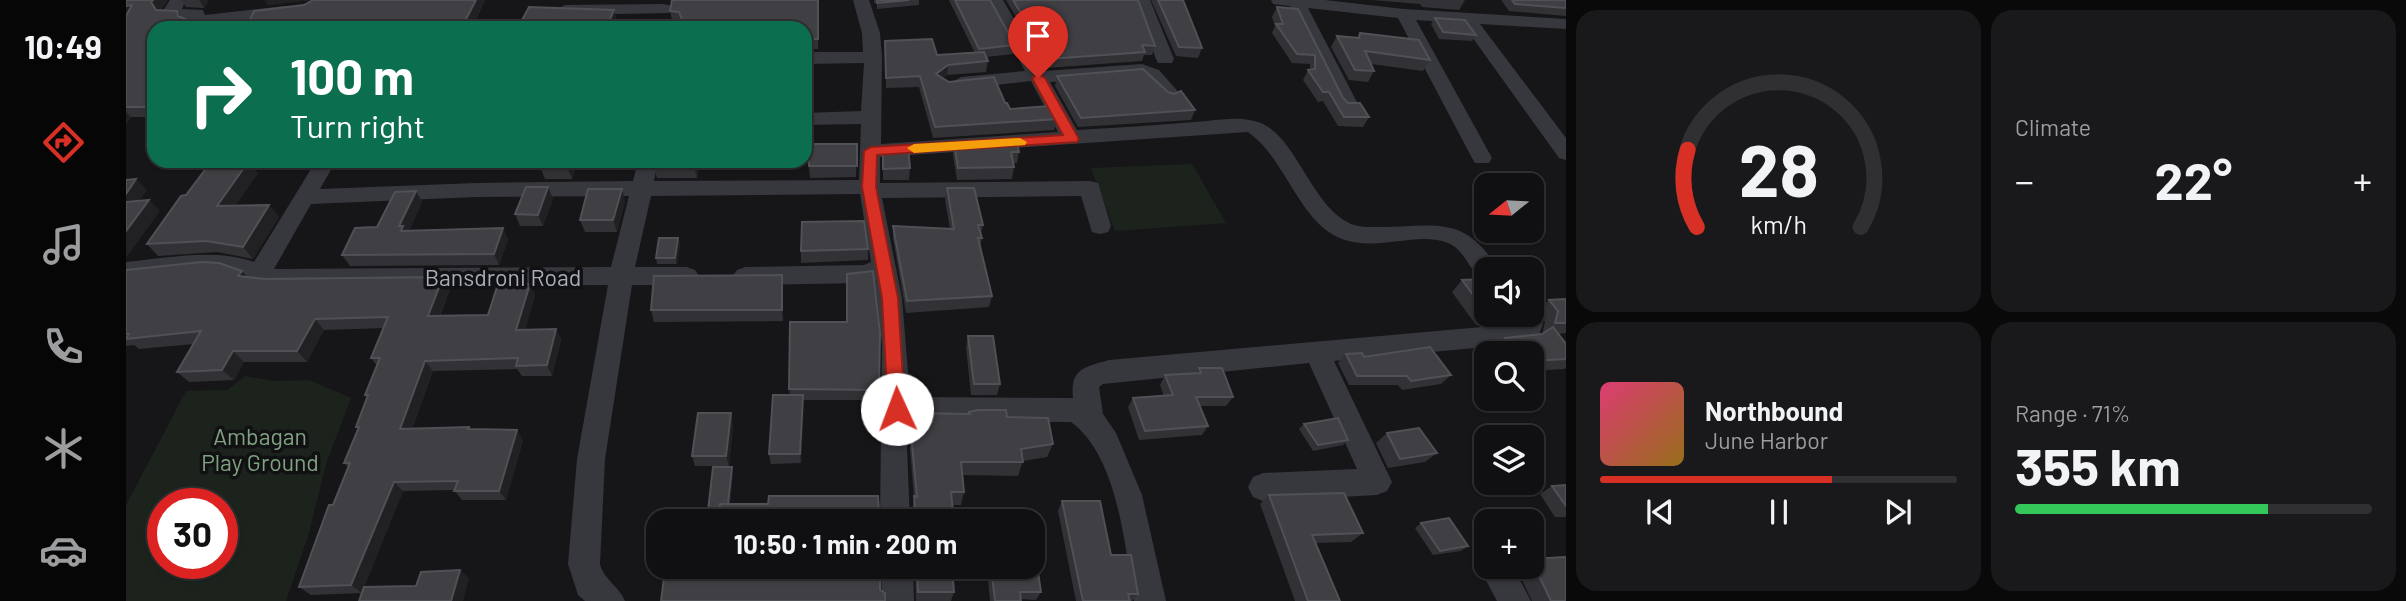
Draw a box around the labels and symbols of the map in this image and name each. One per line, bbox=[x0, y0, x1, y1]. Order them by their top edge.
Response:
pin bbox=[1008, 6, 1068, 78]
north arrow bbox=[1474, 173, 1544, 243]
street label: Bansdroni Road bbox=[425, 263, 581, 291]
position arrow bbox=[860, 372, 934, 446]
park label: Ambagan Play Ground bbox=[201, 422, 319, 476]
speed limit sign: 30 bbox=[147, 488, 238, 579]

